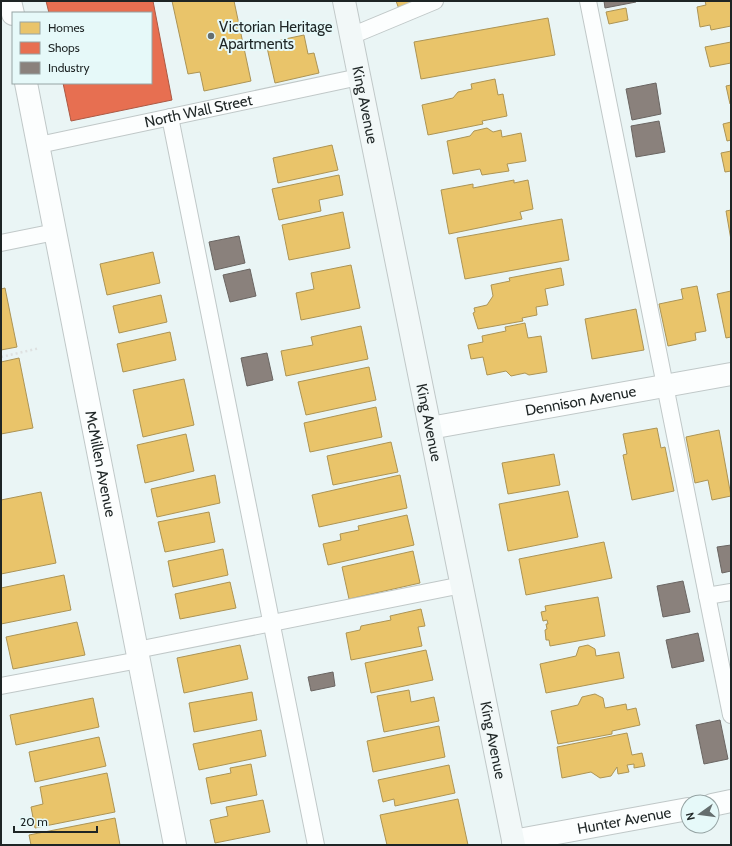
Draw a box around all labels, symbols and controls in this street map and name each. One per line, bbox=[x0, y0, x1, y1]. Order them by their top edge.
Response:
legend bbox=[12, 12, 152, 84]
place label: Victorian Heritage Apartments bbox=[219, 18, 333, 53]
text: Homes bbox=[48, 20, 85, 35]
marker: Victorian Heritage Apartments bbox=[206, 31, 216, 41]
text: Shops bbox=[48, 40, 80, 55]
text: Industry bbox=[48, 60, 89, 75]
street label: King Avenue bbox=[348, 64, 382, 146]
street label: North Wall Street bbox=[143, 91, 254, 131]
street label: King Avenue bbox=[412, 382, 446, 463]
street label: Dennison Avenue bbox=[524, 382, 638, 420]
street label: McMillen Avenue bbox=[81, 409, 120, 519]
street label: King Avenue bbox=[476, 700, 510, 781]
north arrow bbox=[680, 794, 720, 834]
street label: Hunter Avenue bbox=[576, 803, 673, 838]
scale bar bbox=[14, 808, 97, 834]
text: N bbox=[683, 811, 698, 822]
text: 20 m bbox=[20, 814, 48, 829]

